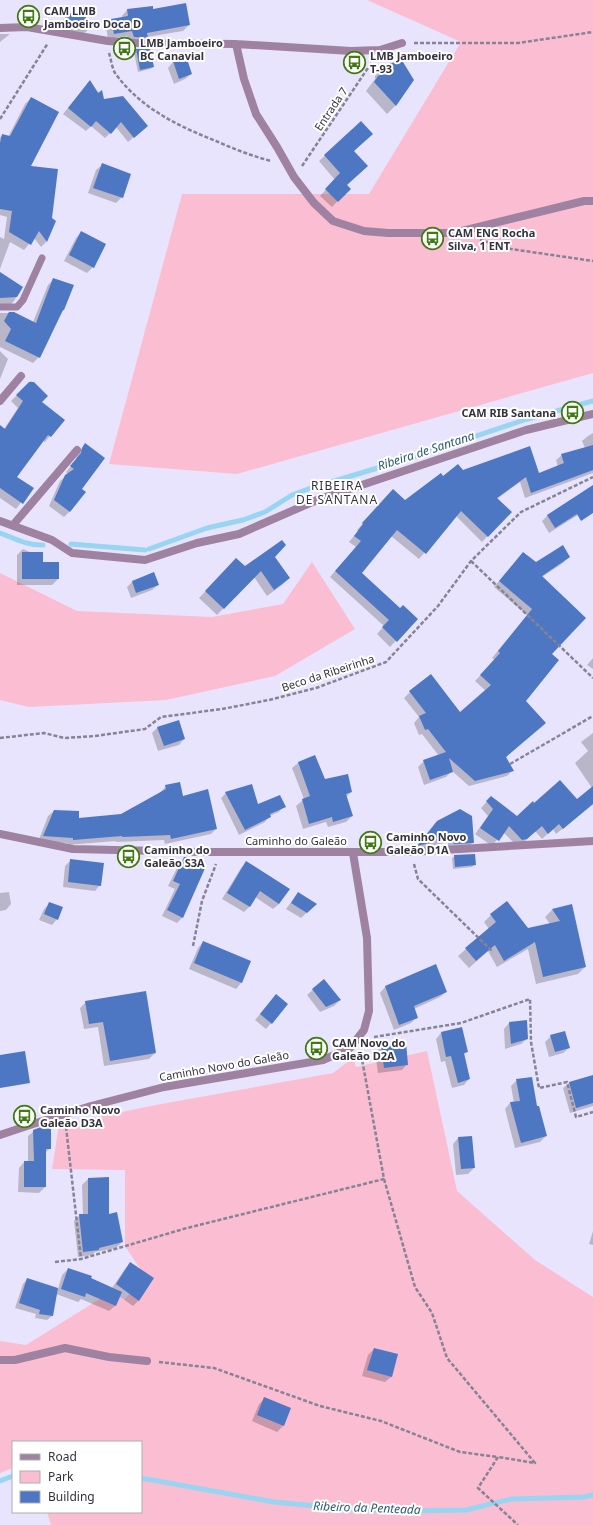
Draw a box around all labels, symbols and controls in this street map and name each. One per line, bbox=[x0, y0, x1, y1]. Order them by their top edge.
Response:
place label: CAM LMB Jamboeiro Doca D bbox=[43, 3, 141, 31]
bus stop icon: CAM LMB Jamboeiro Doca D bbox=[16, 4, 42, 30]
place label: LMB Jamboeiro BC Canavial bbox=[140, 35, 223, 63]
bus stop icon: LMB Jamboeiro BC Canavial bbox=[112, 36, 138, 62]
place label: LMB Jamboeiro T-93 bbox=[370, 48, 453, 76]
bus stop icon: LMB Jamboeiro T-93 bbox=[342, 49, 368, 75]
street label: Entrada 7 bbox=[311, 84, 351, 133]
place label: CAM ENG Rocha Silva, 1 ENT bbox=[448, 225, 535, 253]
bus stop icon: CAM ENG Rocha Silva, 1 ENT bbox=[419, 226, 445, 252]
bus stop icon: CAM RIB Santana bbox=[559, 400, 585, 426]
place label: CAM RIB Santana bbox=[462, 405, 556, 420]
water label: Ribeira de Santana bbox=[375, 427, 477, 474]
district label: RIBEIRA DE SANTANA bbox=[296, 477, 378, 508]
street label: Beco da Ribeirinha bbox=[280, 650, 376, 695]
place label: Caminho Novo Galeão D1A bbox=[386, 829, 467, 857]
bus stop icon: Caminho Novo Galeão D1A bbox=[358, 830, 384, 856]
street label: Caminho do Galeão bbox=[245, 833, 347, 848]
place label: Caminho do Galeão S3A bbox=[144, 842, 210, 870]
bus stop icon: Caminho do Galeão S3A bbox=[116, 843, 142, 869]
place label: CAM Novo do Galeão D2A bbox=[332, 1035, 405, 1063]
bus stop icon: CAM Novo do Galeão D2A bbox=[303, 1036, 329, 1062]
street label: Caminho Novo do Galeão bbox=[158, 1047, 290, 1084]
place label: Caminho Novo Galeão D3A bbox=[40, 1102, 121, 1130]
bus stop icon: Caminho Novo Galeão D3A bbox=[12, 1103, 38, 1129]
legend bbox=[12, 1441, 142, 1513]
text: Road bbox=[48, 1448, 77, 1465]
text: Park bbox=[48, 1468, 74, 1485]
text: Building bbox=[48, 1488, 95, 1505]
water label: Ribeiro da Penteada bbox=[313, 1497, 421, 1518]

